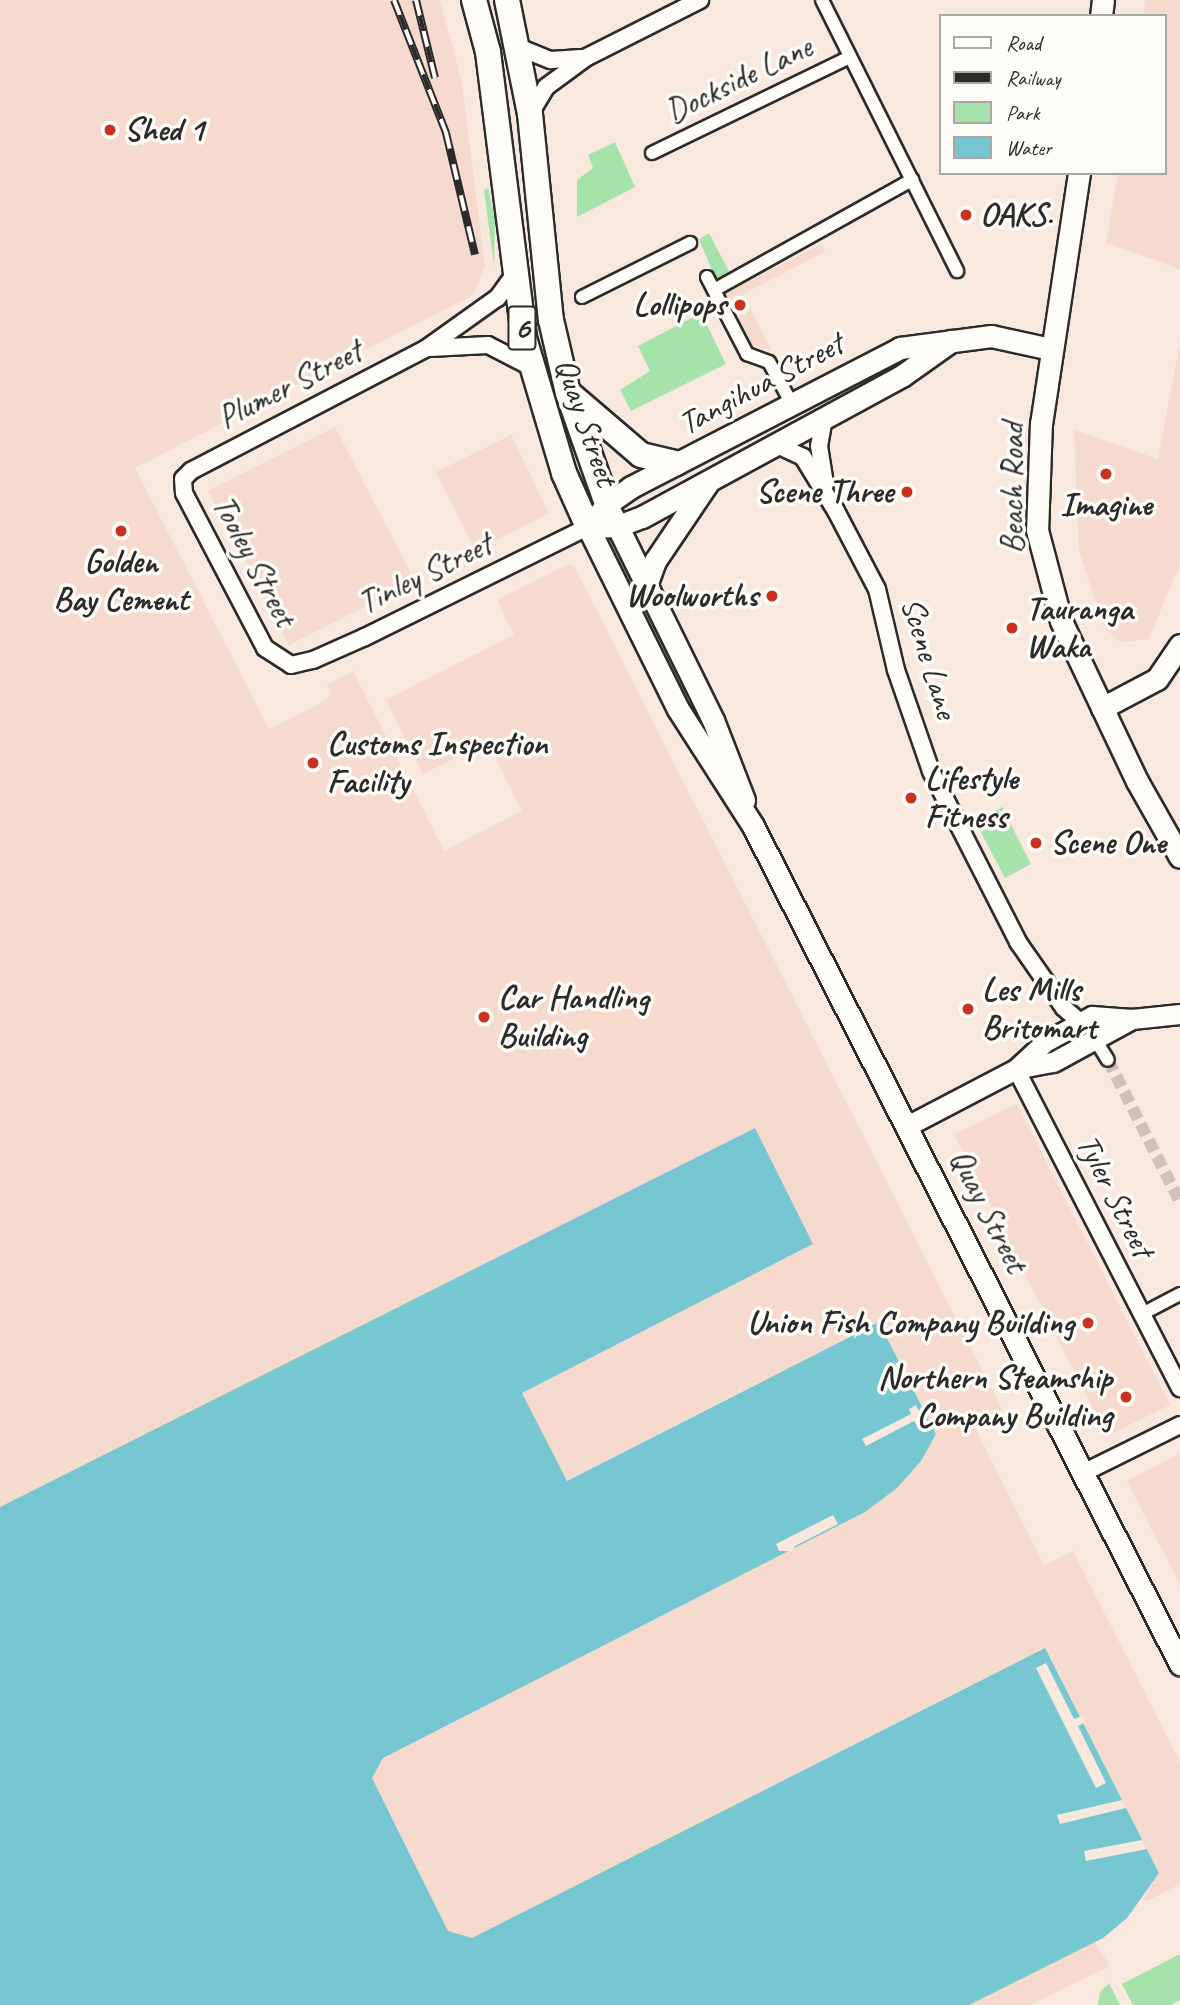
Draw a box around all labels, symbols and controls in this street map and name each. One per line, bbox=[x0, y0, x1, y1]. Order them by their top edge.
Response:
legend bbox=[939, 14, 1166, 175]
street label: Dockside Lane bbox=[659, 28, 819, 132]
text: Road bbox=[1006, 30, 1041, 56]
text: Railway bbox=[1006, 65, 1060, 91]
text: Park bbox=[1006, 100, 1039, 126]
place label: Shed 1 bbox=[124, 110, 204, 150]
marker: Shed 1 bbox=[102, 122, 118, 138]
text: Water bbox=[1006, 135, 1052, 161]
place label: OAKS. bbox=[980, 195, 1053, 235]
marker: OAKS. bbox=[958, 207, 974, 223]
place label: Lollipops bbox=[633, 285, 726, 325]
marker: Lollipops bbox=[732, 297, 748, 313]
road number: 6 bbox=[506, 300, 538, 356]
street label: Tangihua Street bbox=[672, 324, 850, 444]
street label: Plumer Street bbox=[211, 332, 369, 438]
street label: Quay Street bbox=[546, 353, 626, 491]
street label: Beach Road bbox=[993, 422, 1033, 554]
marker: Imagine bbox=[1098, 466, 1114, 482]
place label: Scene Three bbox=[755, 472, 893, 512]
marker: Scene Three bbox=[899, 484, 915, 500]
place label: Imagine bbox=[1060, 485, 1152, 525]
street label: Tooley Street bbox=[203, 489, 305, 633]
marker: Golden Bay Cement bbox=[113, 523, 129, 539]
street label: Tinley Street bbox=[352, 525, 498, 623]
place label: Golden Bay Cement bbox=[54, 542, 188, 620]
place label: Woolworths bbox=[626, 576, 758, 616]
marker: Woolworths bbox=[764, 588, 780, 604]
place label: Tauranga Waka bbox=[1026, 589, 1133, 667]
street label: Scene Lane bbox=[892, 592, 966, 724]
marker: Tauranga Waka bbox=[1004, 620, 1020, 636]
place label: Customs Inspection Facility bbox=[327, 724, 547, 802]
marker: Customs Inspection Facility bbox=[305, 755, 321, 771]
place label: Lifestyle Fitness bbox=[925, 759, 1018, 837]
marker: Lifestyle Fitness bbox=[903, 790, 919, 806]
place label: Scene One bbox=[1050, 823, 1166, 863]
marker: Scene One bbox=[1028, 835, 1044, 851]
place label: Les Mills Britomart bbox=[982, 970, 1096, 1048]
place label: Car Handling Building bbox=[498, 978, 650, 1056]
marker: Les Mills Britomart bbox=[960, 1001, 976, 1017]
marker: Car Handling Building bbox=[476, 1009, 492, 1025]
street label: Tyler Street bbox=[1067, 1128, 1163, 1264]
street label: Quay Street bbox=[940, 1143, 1036, 1279]
place label: Union Fish Company Building bbox=[749, 1303, 1074, 1343]
marker: Union Fish Company Building bbox=[1080, 1315, 1096, 1331]
place label: Northern Steamship Company Building bbox=[877, 1358, 1112, 1436]
marker: Northern Steamship Company Building bbox=[1118, 1389, 1134, 1405]

